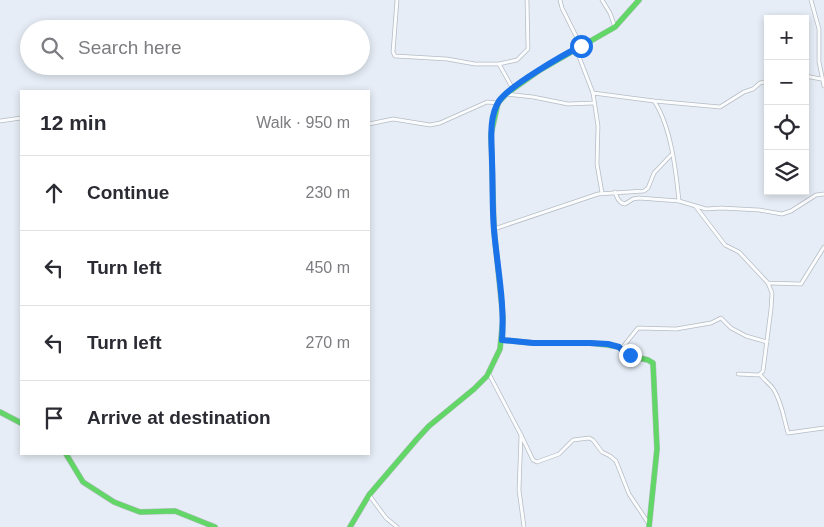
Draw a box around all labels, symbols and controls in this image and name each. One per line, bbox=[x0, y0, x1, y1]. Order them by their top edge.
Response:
map controls bbox=[764, 15, 809, 195]
button: + bbox=[764, 15, 809, 60]
search box bbox=[20, 20, 370, 75]
icon: search bbox=[38, 34, 66, 62]
route start bbox=[570, 35, 593, 58]
text: Search here bbox=[78, 37, 182, 58]
button: − bbox=[764, 60, 809, 105]
button: locate bbox=[764, 105, 809, 150]
text: 12 min bbox=[40, 111, 107, 134]
text: Walk · 950 m bbox=[256, 114, 350, 131]
button: layers bbox=[764, 150, 809, 195]
icon: ahead bbox=[40, 179, 68, 207]
text: Continue bbox=[87, 182, 169, 203]
text: 230 m bbox=[306, 184, 350, 201]
icon: left bbox=[40, 254, 68, 282]
text: Turn left bbox=[87, 257, 162, 278]
text: 450 m bbox=[306, 259, 350, 276]
icon: left bbox=[40, 329, 68, 357]
text: Turn left bbox=[87, 332, 162, 353]
text: 270 m bbox=[306, 334, 350, 351]
route end bbox=[619, 344, 642, 367]
icon: arrive bbox=[40, 404, 68, 432]
text: Arrive at destination bbox=[87, 407, 271, 428]

